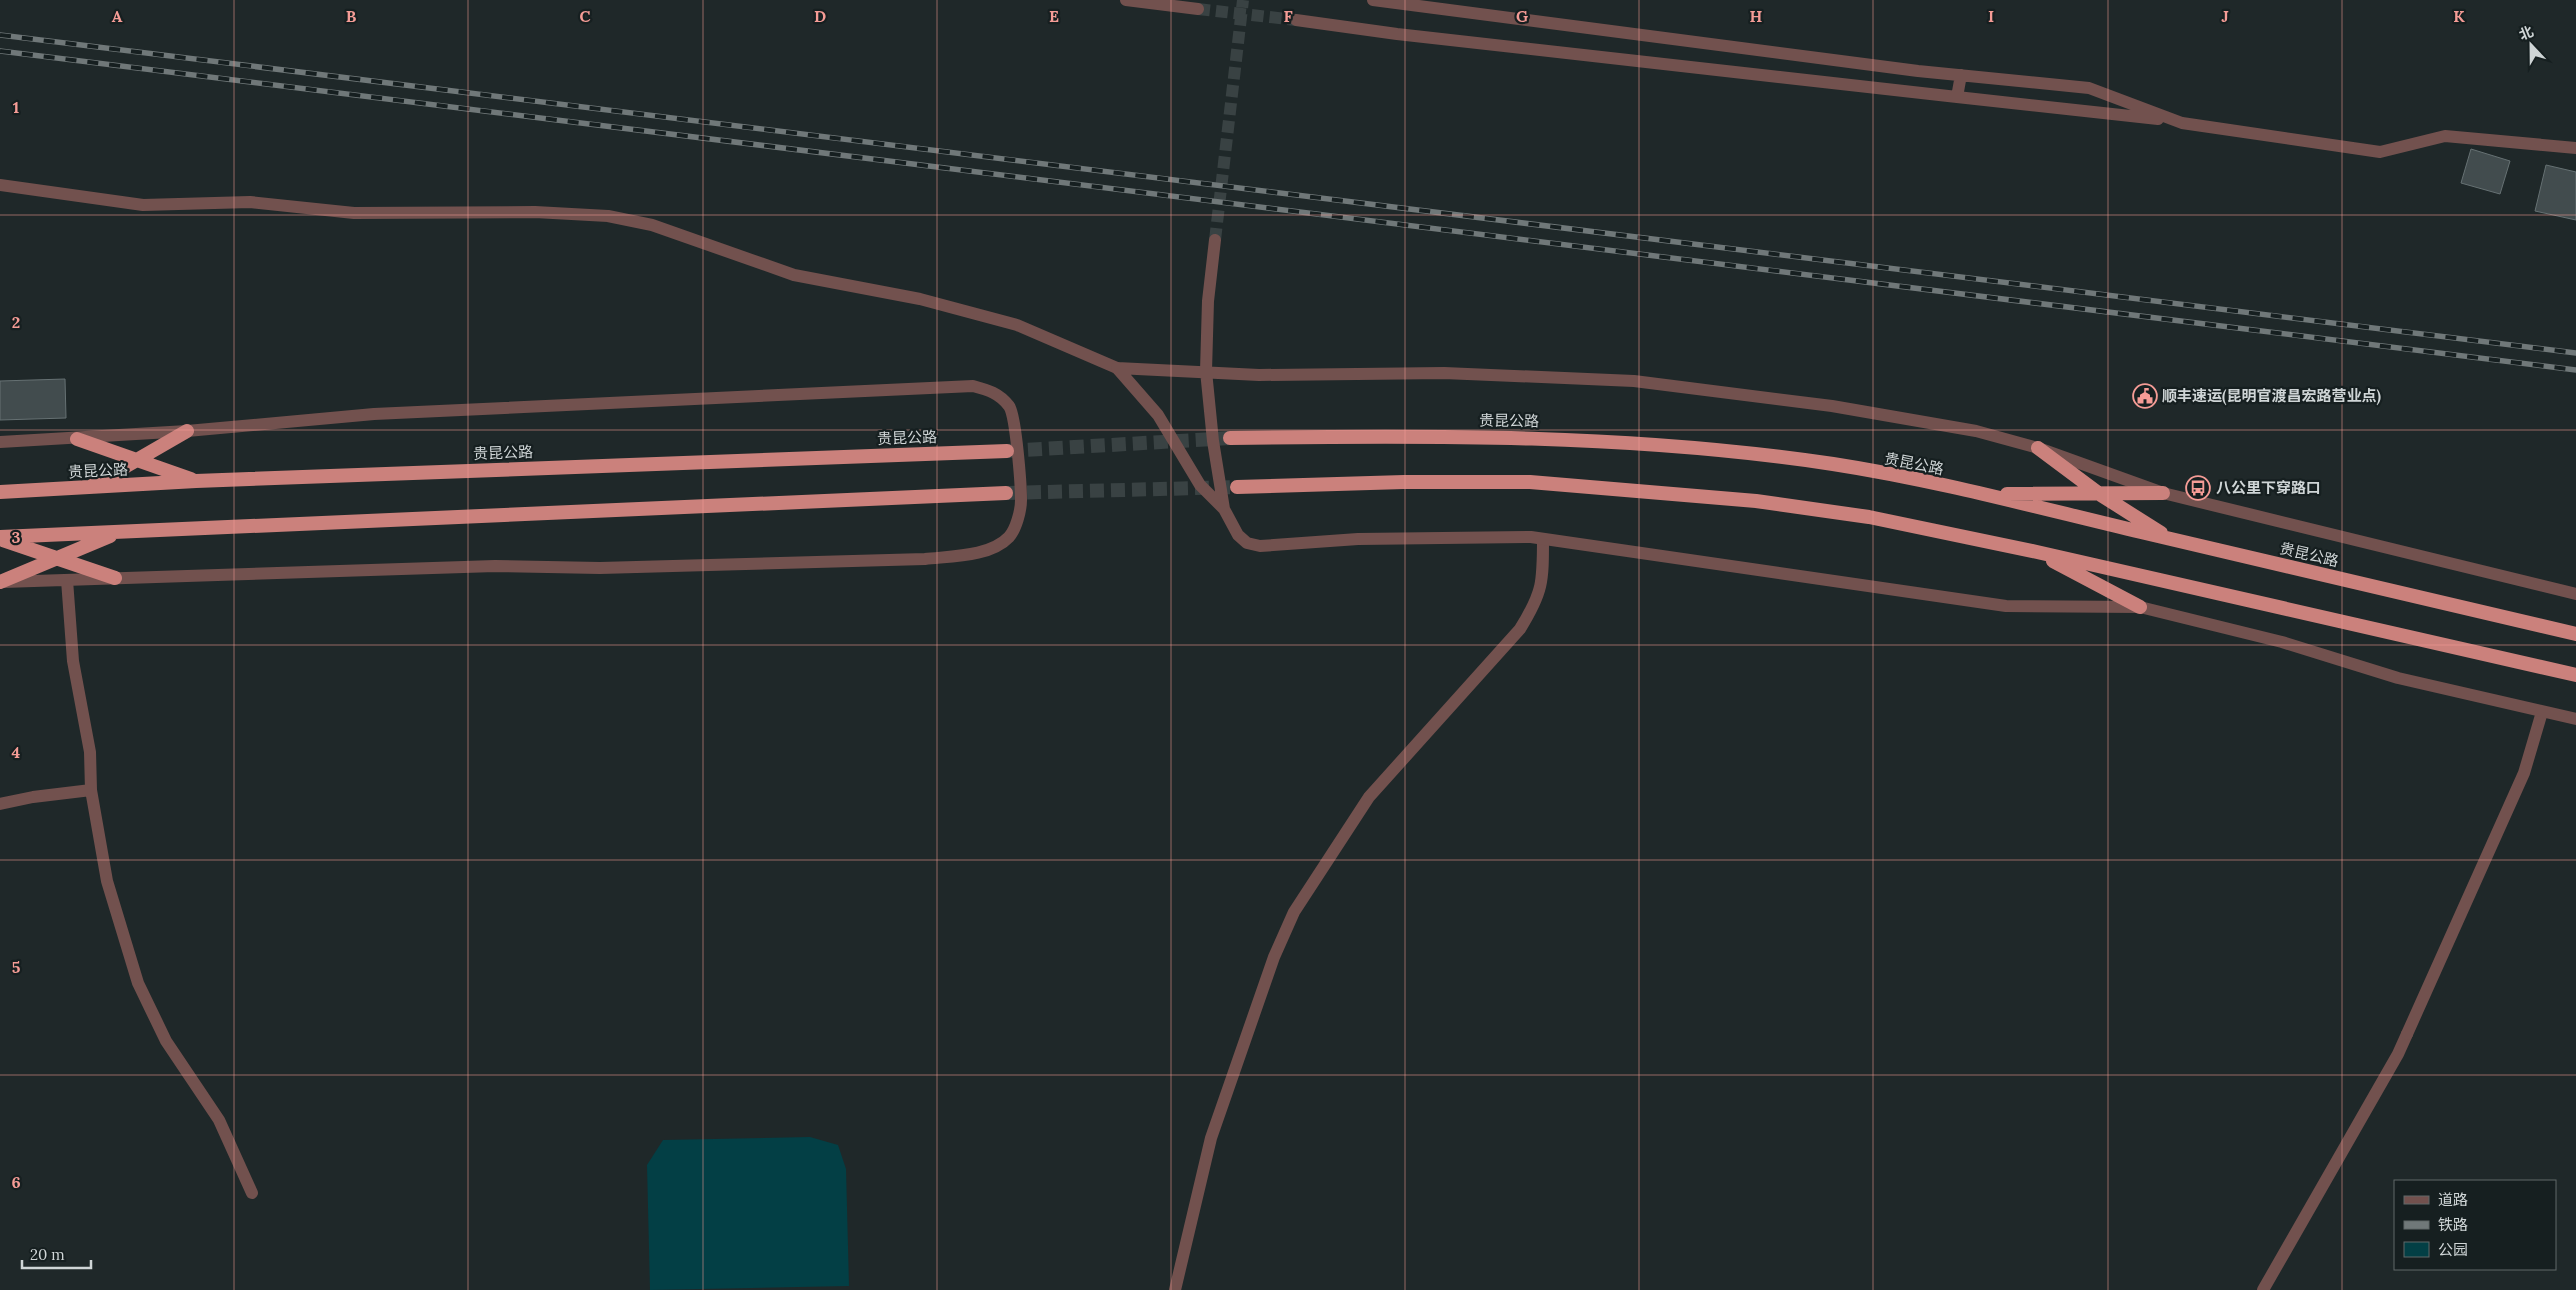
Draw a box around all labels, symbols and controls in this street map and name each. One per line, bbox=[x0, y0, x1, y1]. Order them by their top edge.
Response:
text: A bbox=[112, 6, 123, 26]
text: B bbox=[346, 6, 357, 26]
text: C bbox=[579, 6, 591, 26]
text: D bbox=[814, 6, 826, 26]
text: E bbox=[1049, 6, 1059, 26]
text: F bbox=[1283, 6, 1293, 26]
text: G bbox=[1516, 6, 1528, 26]
text: H bbox=[1750, 6, 1763, 26]
text: I bbox=[1988, 6, 1994, 26]
text: J bbox=[2221, 6, 2229, 26]
text: K bbox=[2453, 6, 2465, 26]
north arrow bbox=[2506, 20, 2556, 70]
text: 北 bbox=[2516, 22, 2536, 44]
text: 1 bbox=[13, 97, 19, 117]
text: 2 bbox=[12, 312, 20, 332]
public building icon: 顺丰速运(昆明官渡昌宏路营业点) bbox=[2132, 383, 2158, 409]
place label: 顺丰速运(昆明官渡昌宏路营业点) bbox=[2162, 386, 2381, 406]
street label: 贵昆公路 bbox=[1479, 410, 1539, 431]
street label: 贵昆公路 bbox=[877, 427, 937, 448]
street label: 贵昆公路 bbox=[473, 442, 533, 463]
street label: 贵昆公路 bbox=[1883, 448, 1945, 479]
street label: 贵昆公路 bbox=[68, 459, 128, 482]
bus stop icon: 八公里下穿路口 bbox=[2185, 475, 2211, 501]
place label: 八公里下穿路口 bbox=[2216, 478, 2321, 497]
text: 3 bbox=[12, 527, 21, 547]
street label: 贵昆公路 bbox=[2278, 539, 2340, 571]
text: 4 bbox=[12, 742, 21, 762]
text: 5 bbox=[12, 957, 21, 977]
text: 6 bbox=[11, 1172, 21, 1192]
legend bbox=[2394, 1180, 2556, 1270]
text: 道路 bbox=[2438, 1190, 2468, 1209]
text: 铁路 bbox=[2438, 1215, 2468, 1234]
scale bar bbox=[22, 1238, 91, 1270]
text: 公园 bbox=[2438, 1240, 2468, 1259]
text: 20 m bbox=[30, 1245, 65, 1264]

